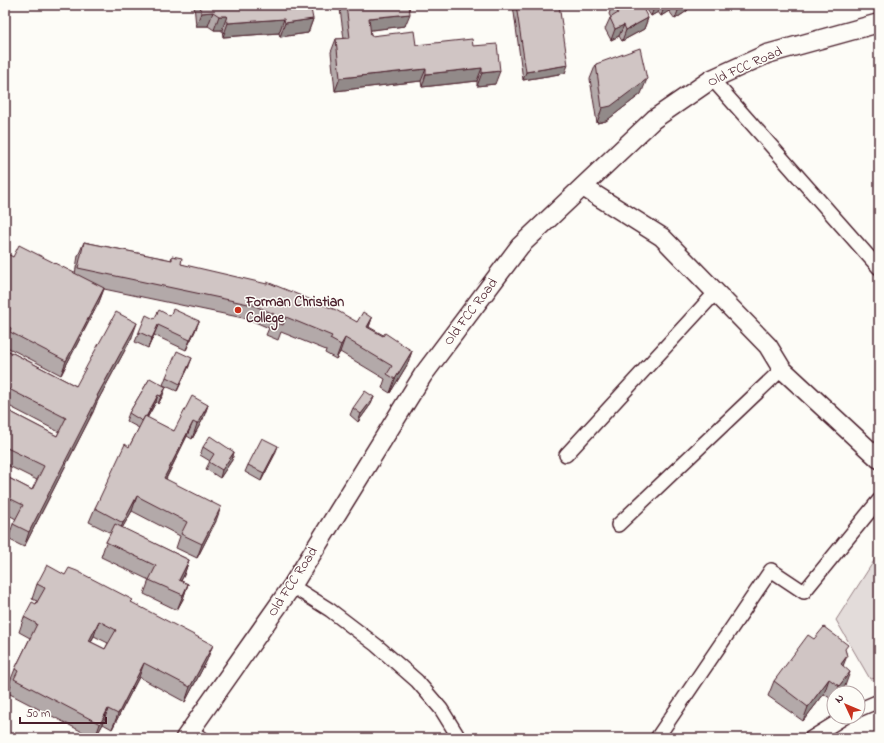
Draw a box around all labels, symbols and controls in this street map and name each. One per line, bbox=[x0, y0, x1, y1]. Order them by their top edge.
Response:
street label: Old FCC Road bbox=[704, 41, 786, 93]
street label: Old FCC Road bbox=[439, 274, 503, 350]
place label: Forman Christian College bbox=[245, 292, 344, 331]
marker: Forman Christian College bbox=[233, 305, 243, 315]
street label: Old FCC Road bbox=[262, 543, 324, 621]
north arrow bbox=[826, 685, 866, 725]
text: N bbox=[831, 691, 848, 707]
scale bar bbox=[20, 699, 106, 725]
text: 50 m bbox=[26, 705, 50, 723]

